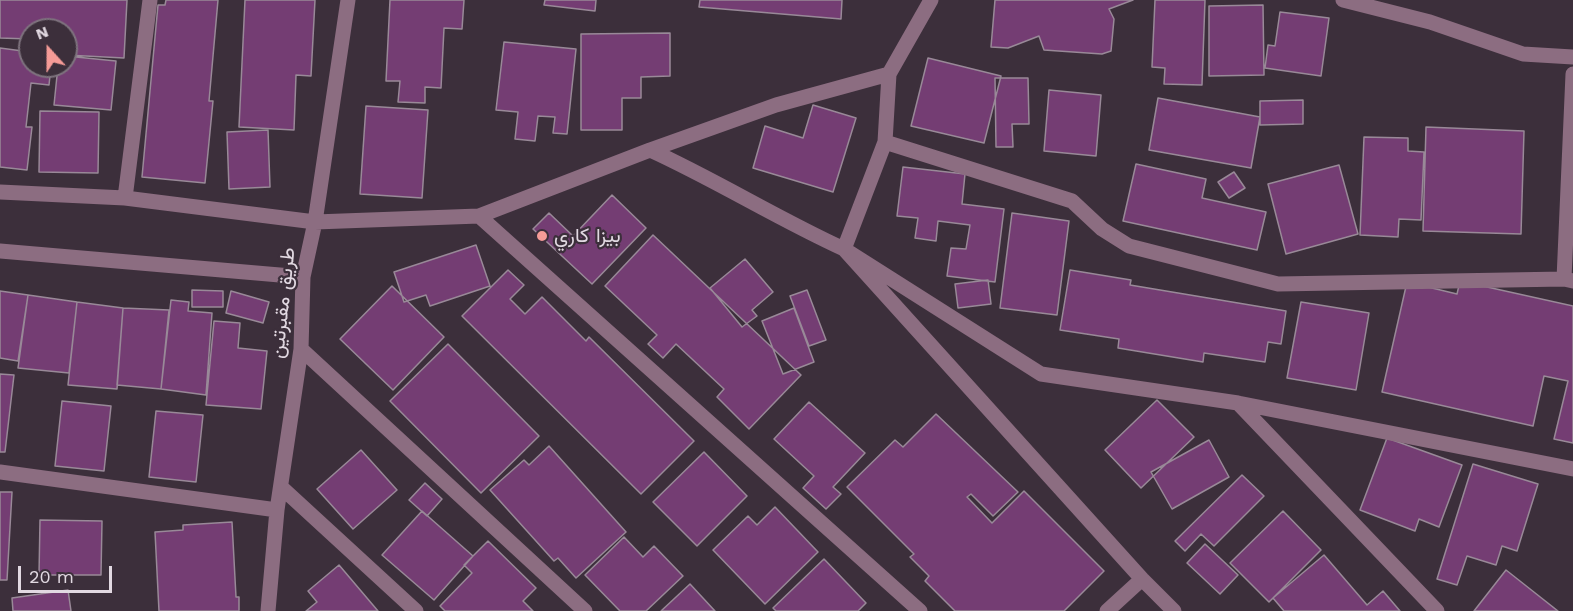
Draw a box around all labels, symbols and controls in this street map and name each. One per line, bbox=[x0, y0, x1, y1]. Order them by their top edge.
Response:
north arrow bbox=[18, 18, 78, 78]
text: N bbox=[33, 22, 51, 44]
place label: بيزا كاري bbox=[554, 224, 621, 248]
marker: بيزا كاري bbox=[535, 229, 549, 243]
street label: طريق مقبرتين bbox=[265, 246, 301, 360]
scale bar bbox=[21, 554, 116, 592]
text: 20 m bbox=[29, 566, 74, 587]

